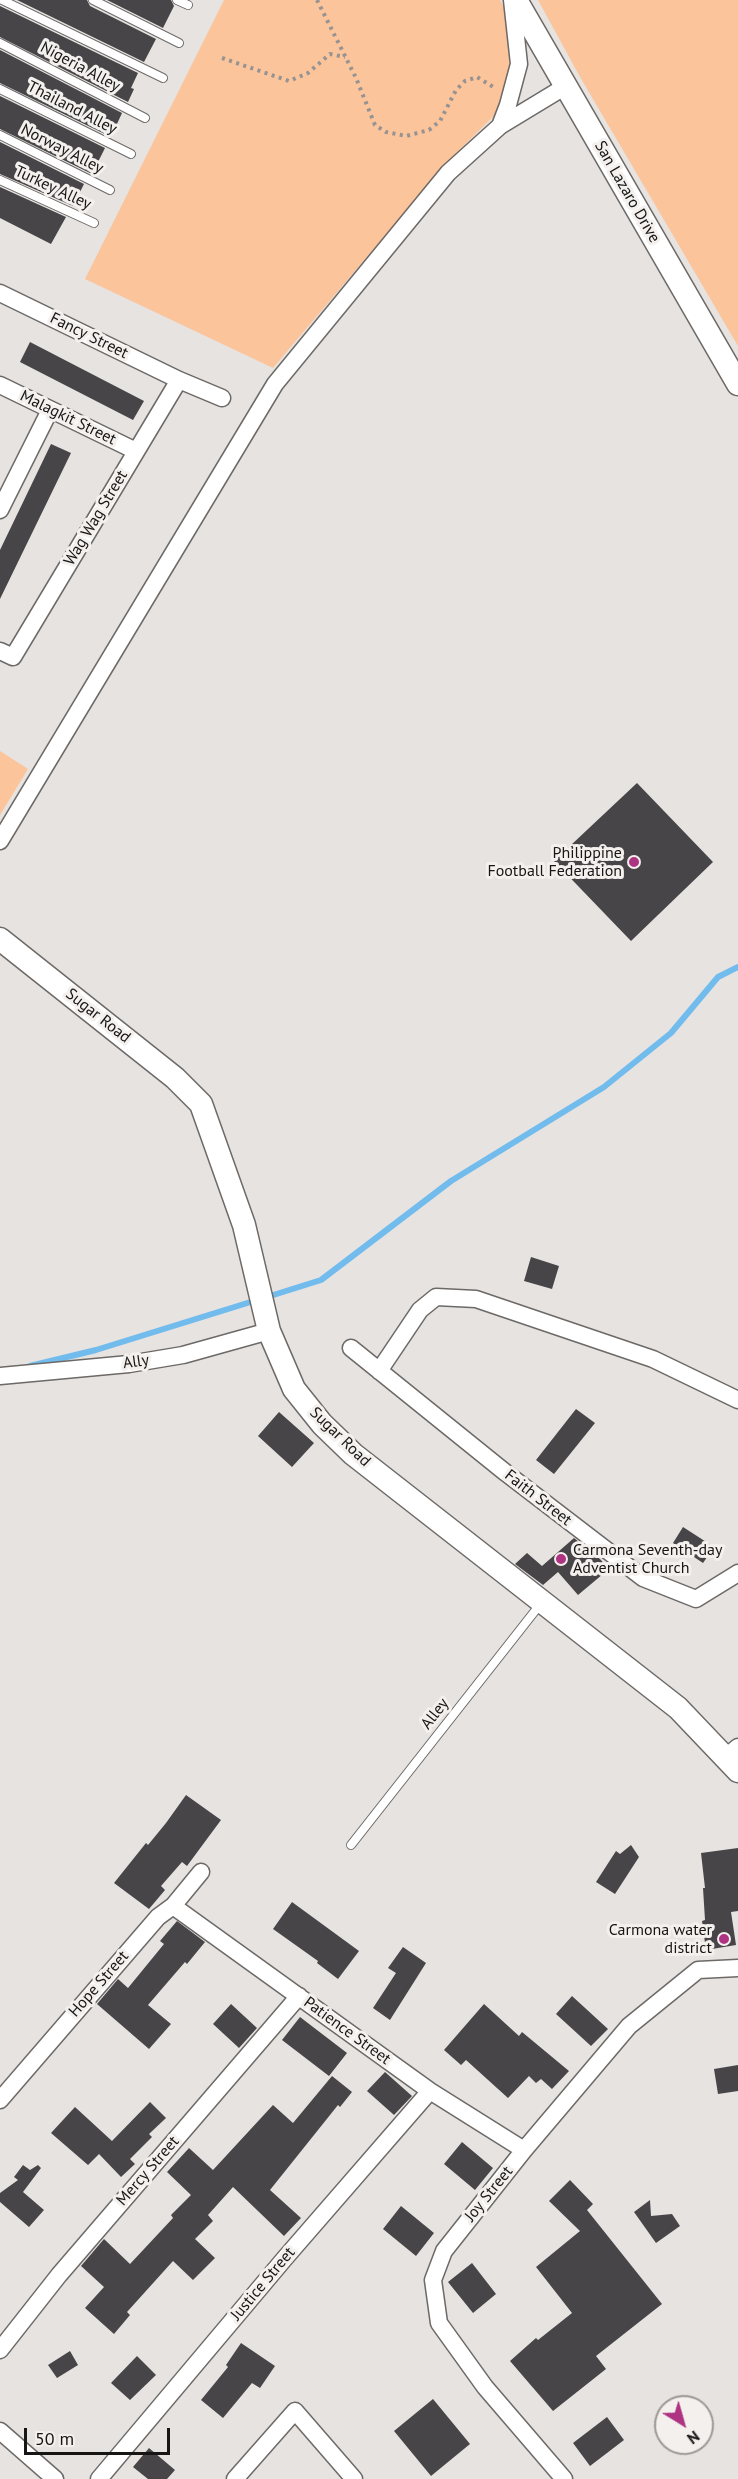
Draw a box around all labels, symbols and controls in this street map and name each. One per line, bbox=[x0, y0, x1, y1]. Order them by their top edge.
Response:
street label: Nigeria Alley bbox=[37, 38, 123, 96]
street label: Thailand Alley bbox=[24, 77, 120, 139]
street label: Norway Alley bbox=[17, 120, 107, 178]
street label: San Lazaro Drive bbox=[590, 138, 664, 246]
street label: Turkey Alley bbox=[12, 162, 94, 214]
street label: Fancy Street bbox=[47, 309, 131, 363]
street label: Malagkit Street bbox=[17, 387, 119, 449]
street label: Wag Wag Street bbox=[60, 467, 132, 569]
place label: Philippine Football Federation bbox=[487, 843, 622, 881]
marker: Philippine Football Federation bbox=[627, 855, 641, 869]
street label: Sugar Road bbox=[62, 985, 134, 1047]
street label: Ally bbox=[122, 1351, 150, 1373]
street label: Sugar Road bbox=[306, 1403, 374, 1471]
street label: Faith Street bbox=[501, 1466, 575, 1530]
place label: Carmona Seventh-day Adventist Church bbox=[573, 1540, 722, 1578]
marker: Carmona Seventh-day Adventist Church bbox=[554, 1552, 568, 1566]
street label: Alley bbox=[417, 1695, 453, 1733]
place label: Carmona water district bbox=[609, 1920, 712, 1958]
marker: Carmona water district bbox=[717, 1932, 731, 1946]
street label: Hope Street bbox=[65, 1947, 133, 2021]
street label: Patience Street bbox=[300, 1993, 394, 2069]
street label: Mercy Street bbox=[113, 2132, 183, 2210]
street label: Joy Street bbox=[461, 2162, 517, 2226]
street label: Justice Street bbox=[227, 2243, 299, 2325]
north arrow bbox=[654, 2395, 714, 2455]
scale bar bbox=[27, 2416, 172, 2454]
text: 50 m bbox=[35, 2427, 74, 2450]
text: N bbox=[683, 2427, 704, 2449]

